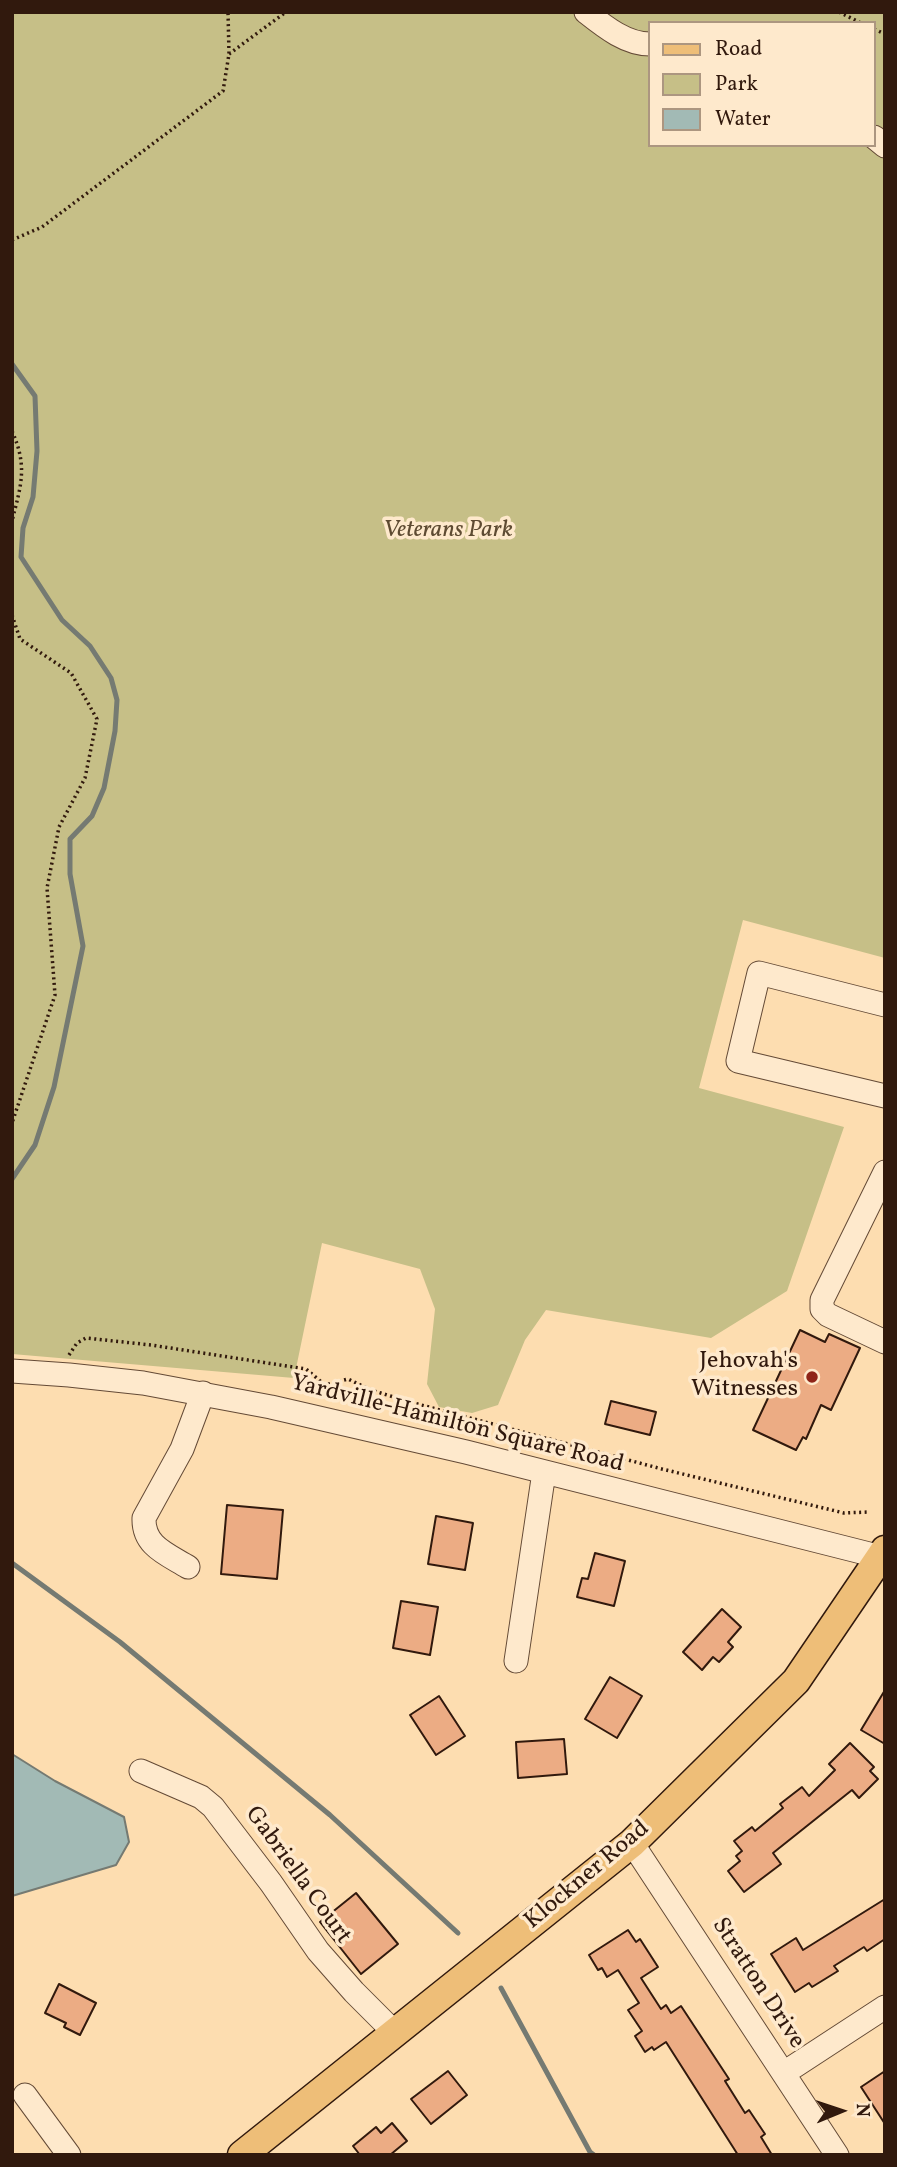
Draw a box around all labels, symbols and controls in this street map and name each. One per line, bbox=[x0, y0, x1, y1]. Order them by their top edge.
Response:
legend bbox=[648, 21, 876, 147]
text: Road bbox=[715, 35, 762, 64]
text: Park bbox=[715, 70, 758, 99]
text: Water bbox=[715, 105, 771, 134]
park label: Veterans Park bbox=[383, 518, 513, 546]
place label: Jehovah's Witnesses bbox=[691, 1349, 798, 1405]
marker: Jehovah's Witnesses bbox=[804, 1369, 820, 1385]
street label: Yardville-Hamilton Square Road bbox=[288, 1370, 626, 1480]
street label: Gabriella Court bbox=[237, 1802, 357, 1950]
street label: Klockner Road bbox=[520, 1815, 656, 1937]
street label: Stratton Drive bbox=[704, 1913, 810, 2055]
north arrow bbox=[806, 2076, 876, 2146]
text: N bbox=[849, 2103, 875, 2118]

